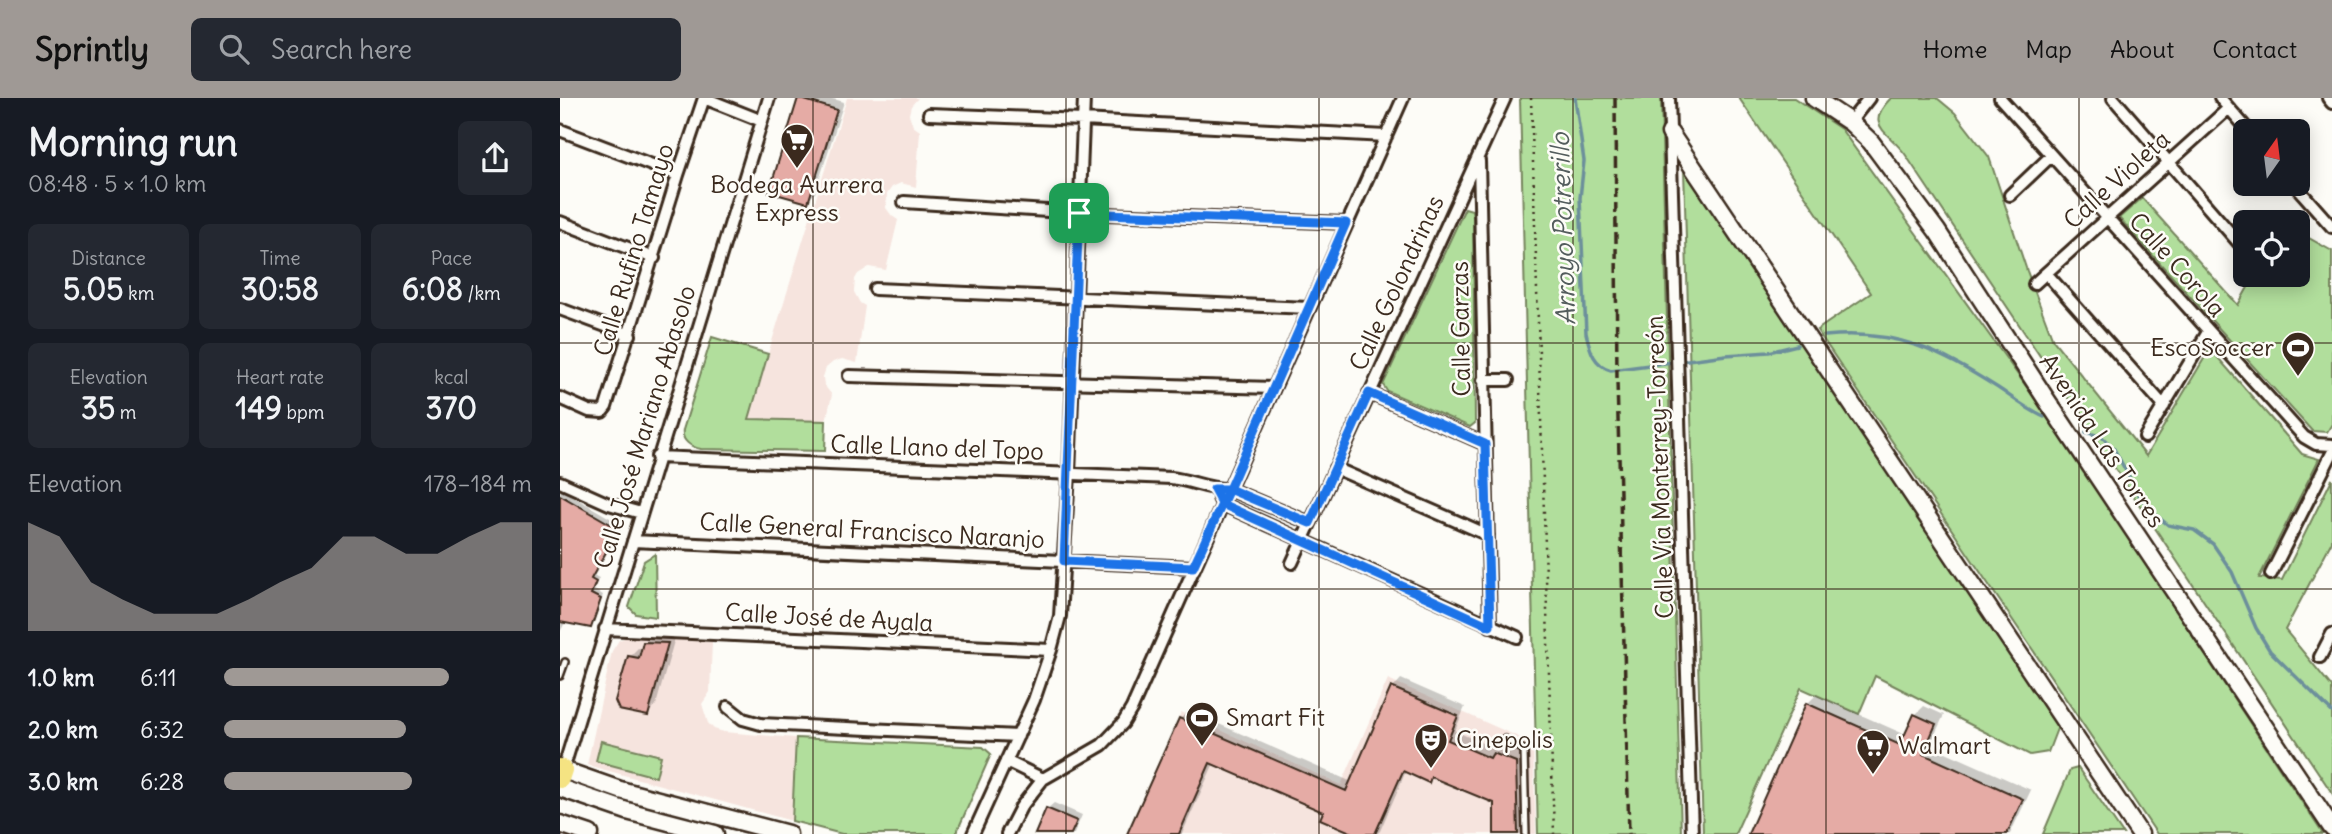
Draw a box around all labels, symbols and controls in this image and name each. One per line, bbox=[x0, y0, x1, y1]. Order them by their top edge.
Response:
search box bbox=[191, 18, 681, 81]
text: Sprintly bbox=[35, 28, 149, 70]
icon: search bbox=[215, 30, 253, 68]
text: Search here bbox=[271, 33, 412, 66]
text: Home bbox=[1923, 34, 1987, 64]
text: Map bbox=[2025, 34, 2072, 64]
text: About bbox=[2110, 34, 2174, 64]
text: Contact bbox=[2212, 34, 2297, 64]
text: Morning run bbox=[28, 119, 238, 166]
north arrow bbox=[2233, 119, 2310, 196]
map controls bbox=[2233, 119, 2310, 287]
button: share bbox=[458, 121, 532, 195]
supermarket icon: Bodega Aurrera Express bbox=[778, 121, 816, 170]
street label: Calle Violeta bbox=[2057, 124, 2176, 235]
water label: Arroyo Potrerillo bbox=[1543, 131, 1582, 326]
street label: Calle Rufino Tamayo bbox=[586, 140, 680, 360]
text: 08:48 · 5 × 1.0 km bbox=[28, 169, 206, 198]
place label: Bodega Aurrera Express bbox=[710, 169, 884, 227]
pin bbox=[1049, 183, 1109, 243]
street label: Calle Golondrinas bbox=[1342, 190, 1450, 375]
icon: arrive bbox=[1060, 194, 1098, 232]
street label: Calle Corola bbox=[2123, 206, 2232, 323]
button: locate bbox=[2233, 210, 2310, 287]
text: Distance bbox=[72, 246, 146, 270]
text: Time bbox=[259, 246, 301, 270]
text: Pace bbox=[431, 246, 472, 270]
street label: Calle Garzas bbox=[1444, 261, 1476, 397]
text: 5.05 bbox=[63, 270, 123, 308]
text: 30:58 bbox=[241, 270, 319, 308]
text: 6:08 bbox=[402, 270, 463, 308]
text: km bbox=[123, 281, 154, 305]
text: /km bbox=[463, 281, 501, 305]
street label: Calle José Mariano Abasolo bbox=[587, 281, 701, 572]
street label: Calle Vía Monterrey-Torreón bbox=[1639, 315, 1679, 619]
sports icon: EscoSoccer bbox=[2279, 329, 2317, 378]
place label: EscoSoccer bbox=[2150, 332, 2274, 362]
street label: Avenida Las Torres bbox=[2034, 348, 2172, 533]
text: Elevation bbox=[70, 365, 148, 389]
text: Heart rate bbox=[236, 365, 324, 389]
text: kcal bbox=[434, 365, 468, 389]
text: 35 bbox=[81, 389, 115, 427]
text: 149 bbox=[235, 389, 282, 427]
text: 370 bbox=[426, 389, 477, 427]
text: m bbox=[115, 400, 136, 424]
text: bpm bbox=[282, 400, 325, 424]
street label: Calle Llano del Topo bbox=[830, 428, 1044, 466]
text: Elevation bbox=[28, 469, 122, 498]
text: 178–184 m bbox=[424, 469, 532, 498]
street label: Calle General Francisco Naranjo bbox=[699, 506, 1045, 554]
street label: Calle José de Ayala bbox=[724, 597, 934, 637]
text: 1.0 km bbox=[28, 663, 94, 692]
text: 6:11 bbox=[140, 663, 177, 692]
sports icon: Smart Fit bbox=[1183, 699, 1221, 748]
place label: Smart Fit bbox=[1226, 702, 1325, 732]
text: 2.0 km bbox=[28, 715, 98, 744]
text: 6:32 bbox=[140, 715, 184, 744]
theatre icon: Cinepolis bbox=[1412, 721, 1450, 770]
place label: Cinepolis bbox=[1456, 724, 1553, 754]
supermarket icon: Walmart bbox=[1854, 727, 1892, 776]
place label: Walmart bbox=[1898, 730, 1991, 760]
text: 3.0 km bbox=[28, 767, 98, 796]
text: 6:28 bbox=[140, 767, 184, 796]

